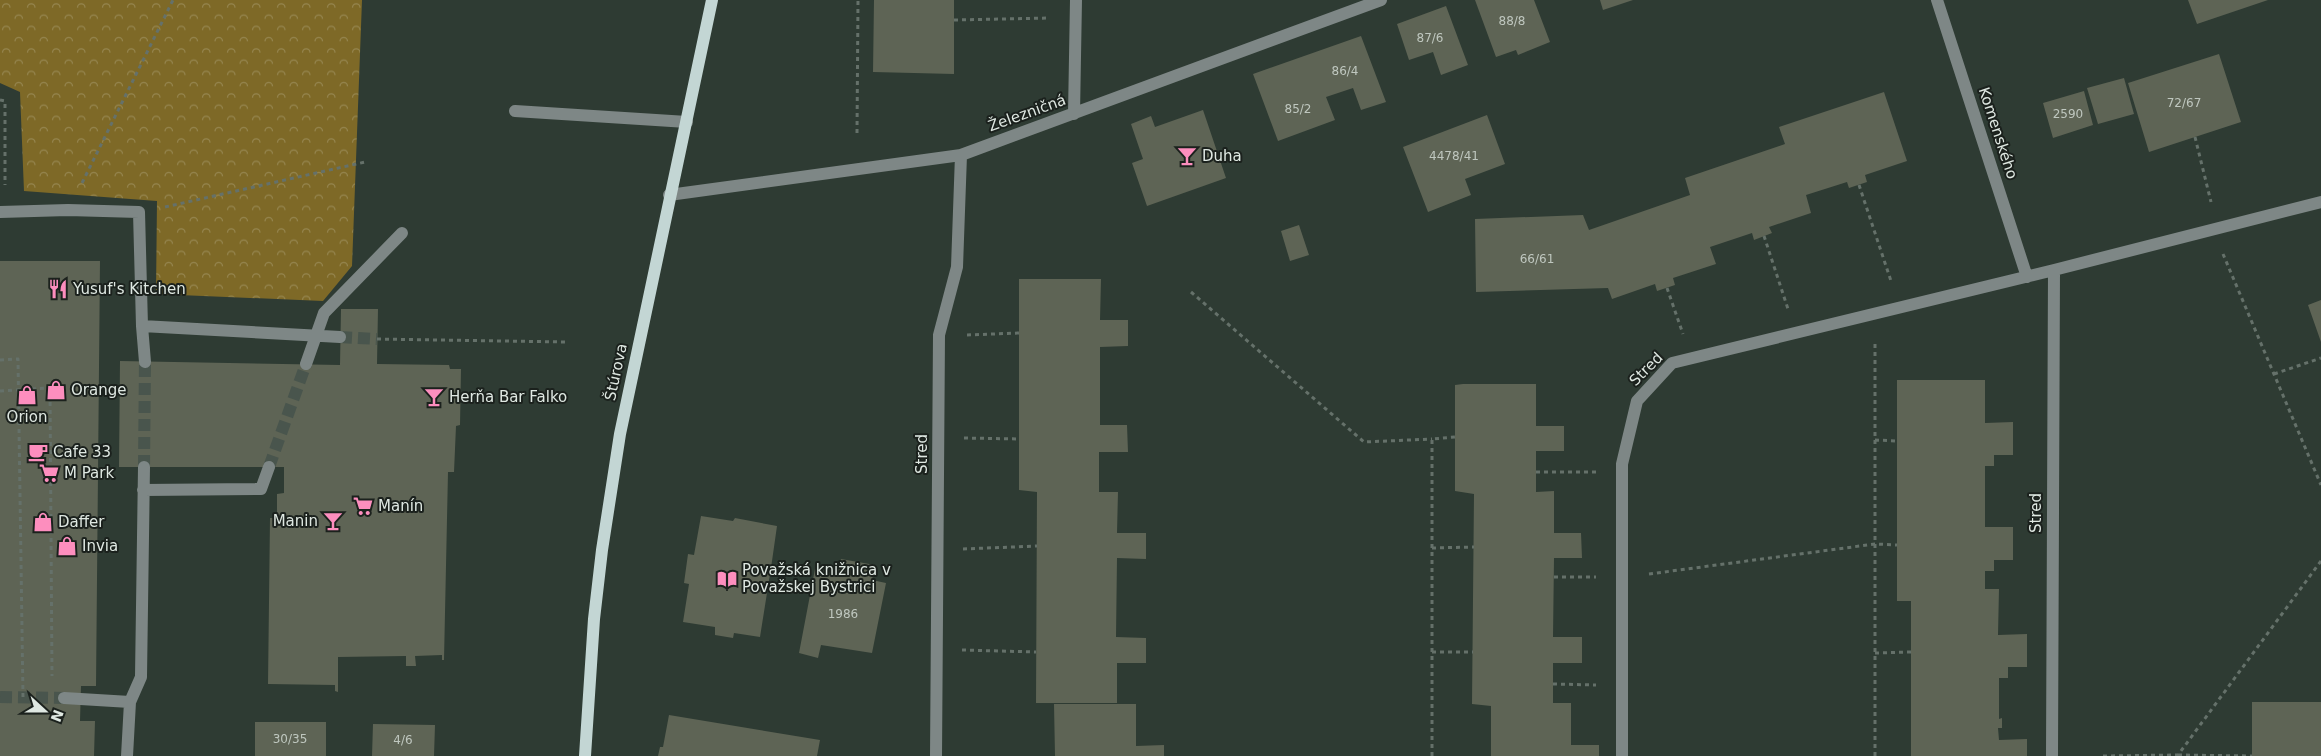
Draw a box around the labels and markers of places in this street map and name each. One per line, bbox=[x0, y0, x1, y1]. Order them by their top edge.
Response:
bar icon: Duha bbox=[1176, 145, 1198, 167]
place label: Duha bbox=[1202, 147, 1242, 165]
restaurant icon: Yusuf's Kitchen bbox=[47, 278, 69, 300]
place label: Yusuf's Kitchen bbox=[72, 280, 186, 298]
shop icon: Orange bbox=[45, 379, 67, 401]
place label: Orange bbox=[71, 381, 126, 399]
shop icon: Orion bbox=[16, 384, 38, 406]
bar icon: Herňa Bar Falko bbox=[423, 386, 445, 408]
place label: Herňa Bar Falko bbox=[449, 388, 567, 406]
place label: Orion bbox=[7, 408, 47, 426]
cafe icon: Cafe 33 bbox=[27, 441, 49, 463]
place label: Cafe 33 bbox=[53, 443, 111, 461]
supermarket icon: M Park bbox=[38, 462, 60, 484]
place label: M Park bbox=[64, 464, 114, 482]
supermarket icon: Manín bbox=[352, 495, 374, 517]
place label: Manín bbox=[378, 497, 423, 515]
bar icon: Manin bbox=[322, 510, 344, 532]
shop icon: Daffer bbox=[32, 511, 54, 533]
place label: Manin bbox=[273, 512, 318, 530]
place label: Daffer bbox=[58, 513, 105, 531]
shop icon: Invia bbox=[56, 535, 78, 557]
place label: Invia bbox=[82, 537, 118, 555]
place label: Považská knižnica v Považskej Bystrici bbox=[742, 561, 891, 596]
library icon: Považská knižnica v Považskej Bystrici bbox=[716, 568, 738, 590]

